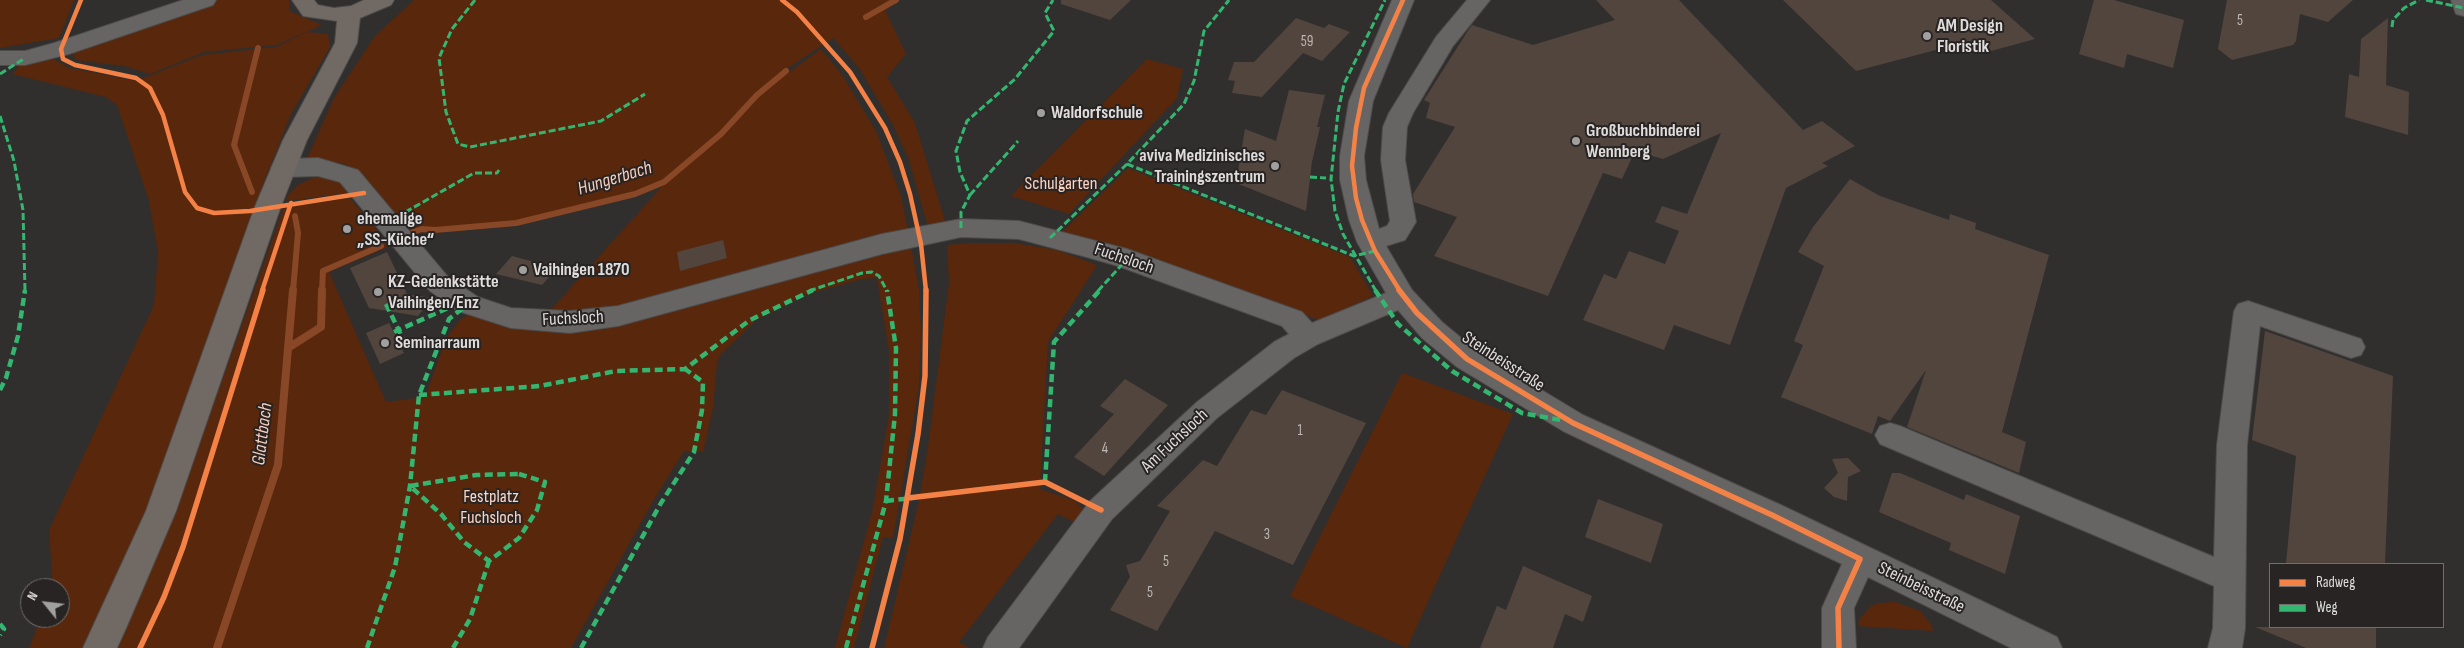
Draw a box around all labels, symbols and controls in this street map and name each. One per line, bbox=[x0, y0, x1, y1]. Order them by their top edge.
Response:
house number: 5 bbox=[2237, 12, 2243, 30]
place label: AM Design Floristik bbox=[1937, 15, 2003, 58]
marker: AM Design Floristik bbox=[1921, 30, 1933, 42]
house number: 59 bbox=[1301, 33, 1313, 51]
place label: Waldorfschule bbox=[1051, 102, 1143, 124]
marker: Waldorfschule bbox=[1035, 107, 1047, 119]
place label: Großbuchbinderei Wennberg bbox=[1586, 120, 1700, 162]
marker: Großbuchbinderei Wennberg bbox=[1570, 135, 1582, 147]
place label: aviva Medizinisches Trainingszentrum bbox=[1139, 145, 1265, 188]
water label: Hungerbach bbox=[575, 157, 655, 201]
marker: aviva Medizinisches Trainingszentrum bbox=[1269, 160, 1281, 172]
park label: Schulgarten bbox=[1024, 173, 1098, 195]
place label: ehemalige „SS-Küche“ bbox=[357, 208, 434, 250]
marker: ehemalige „SS-Küche“ bbox=[341, 223, 353, 235]
street label: Fuchsloch bbox=[1091, 239, 1157, 279]
place label: Vaihingen 1870 bbox=[533, 259, 630, 281]
marker: Vaihingen 1870 bbox=[517, 264, 529, 276]
place label: KZ-Gedenkstätte Vaihingen/Enz bbox=[388, 271, 499, 314]
marker: KZ-Gedenkstätte Vaihingen/Enz bbox=[372, 286, 384, 298]
street label: Fuchsloch bbox=[542, 307, 604, 331]
street label: Steinbeisstraße bbox=[1458, 327, 1548, 397]
place label: Seminarraum bbox=[395, 332, 480, 354]
marker: Seminarraum bbox=[379, 337, 391, 349]
water label: Glattbach bbox=[248, 402, 278, 466]
street label: Am Fuchsloch bbox=[1137, 404, 1213, 478]
house number: 1 bbox=[1297, 422, 1303, 440]
house number: 4 bbox=[1102, 440, 1108, 458]
park label: Festplatz Fuchsloch bbox=[460, 486, 522, 528]
house number: 3 bbox=[1264, 526, 1270, 544]
house number: 5 bbox=[1163, 553, 1169, 571]
street label: Steinbeisstraße bbox=[1874, 558, 1968, 618]
legend bbox=[2269, 563, 2444, 628]
text: Radweg bbox=[2316, 573, 2355, 592]
north arrow bbox=[20, 578, 70, 628]
house number: 5 bbox=[1147, 584, 1153, 602]
text: N bbox=[23, 589, 42, 603]
text: Weg bbox=[2316, 598, 2338, 617]

